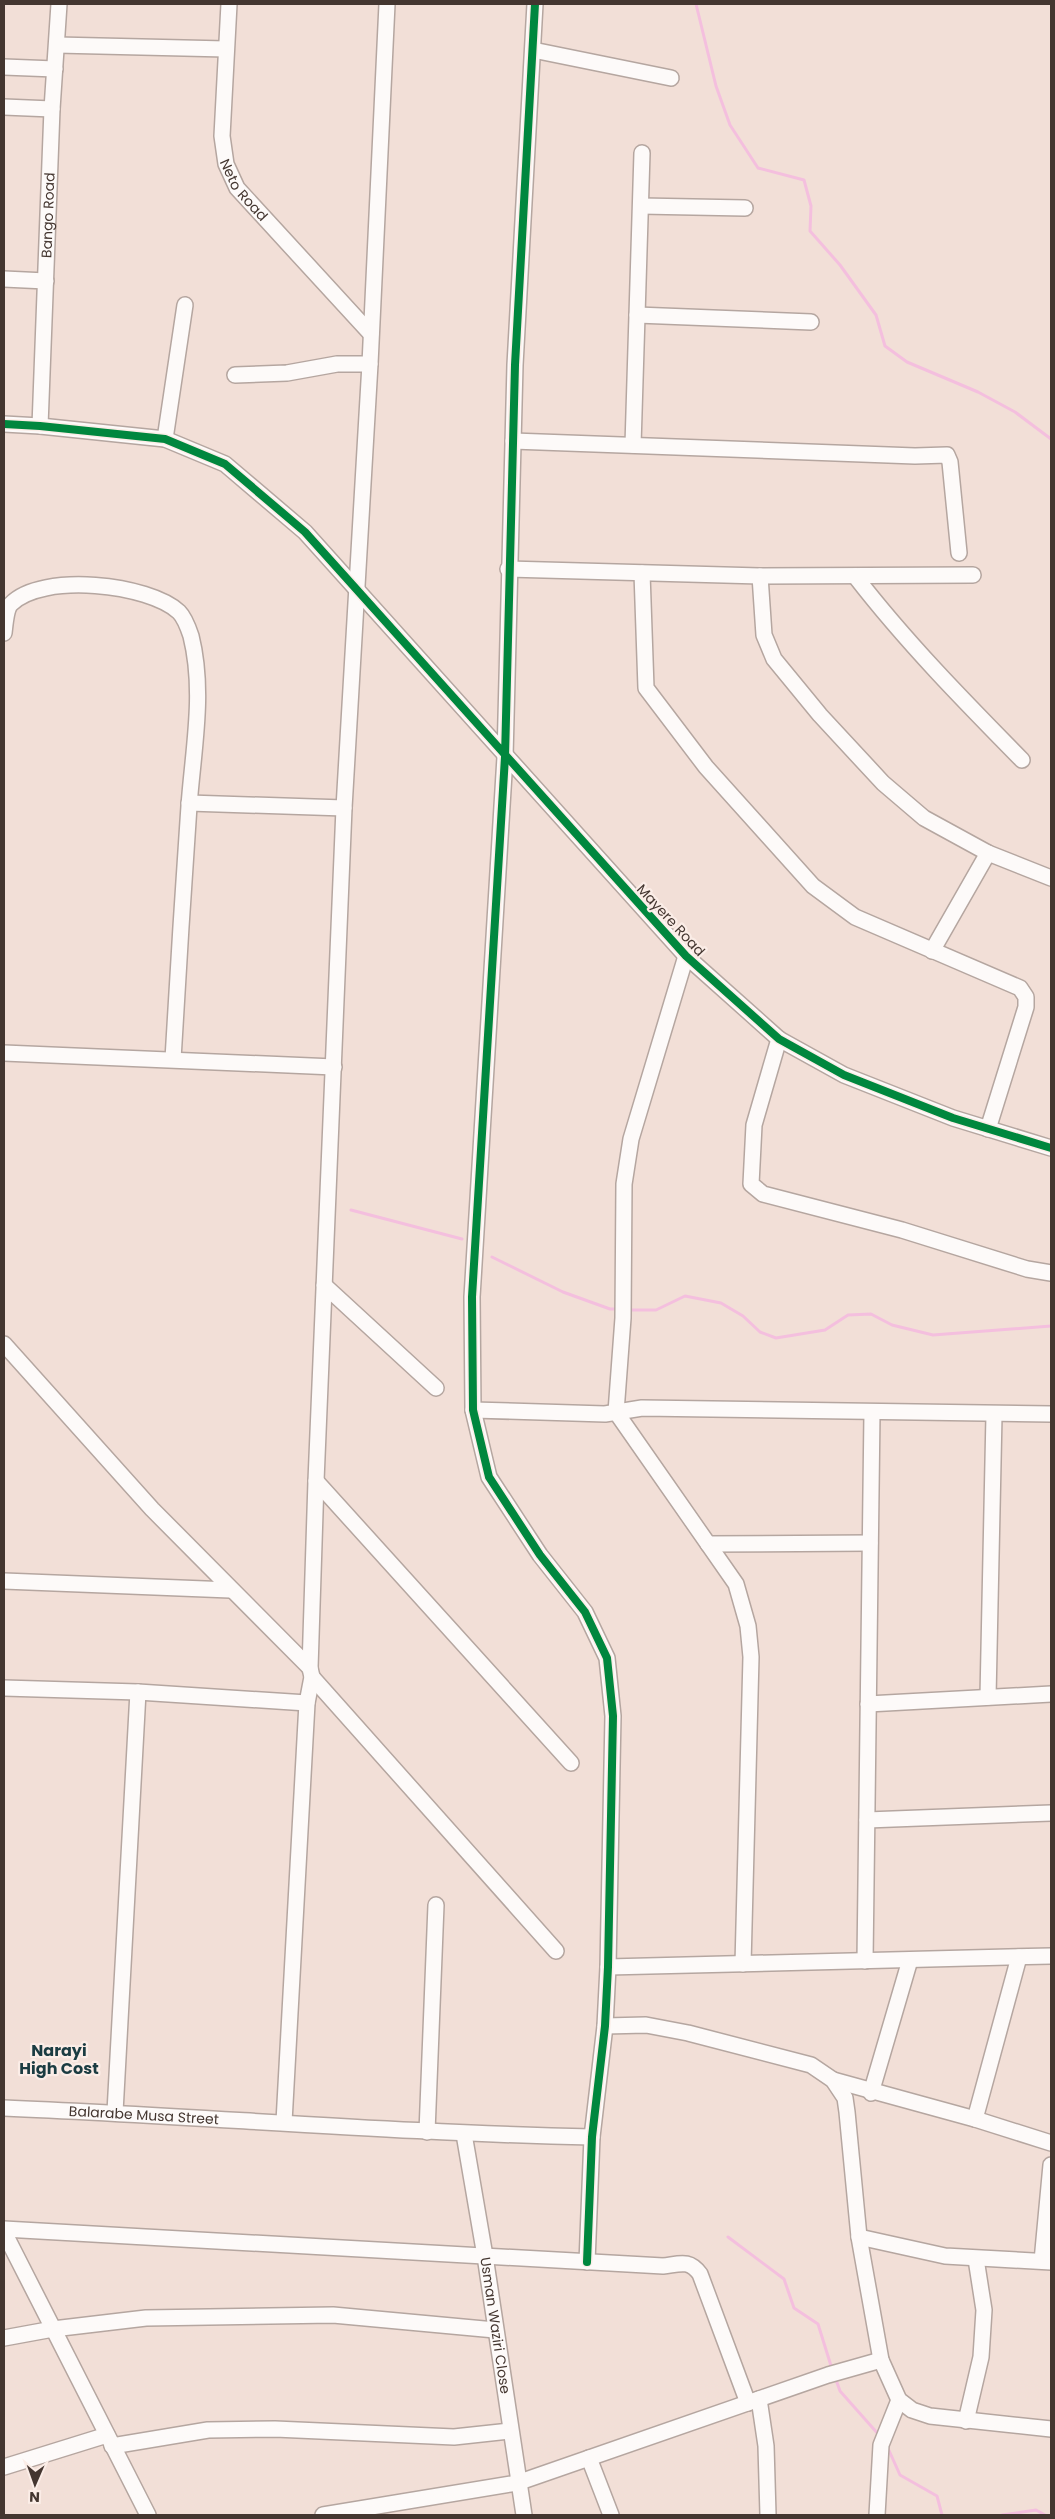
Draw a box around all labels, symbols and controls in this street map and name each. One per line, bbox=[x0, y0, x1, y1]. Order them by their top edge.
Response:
street label: Neto Road bbox=[215, 155, 272, 225]
street label: Bango Road bbox=[36, 172, 60, 258]
street label: Mayere Road bbox=[632, 879, 710, 961]
district label: Narayi High Cost bbox=[19, 2039, 99, 2080]
street label: Balarabe Musa Street bbox=[68, 2101, 219, 2129]
street label: Usman Waziri Close bbox=[475, 2256, 516, 2395]
north arrow bbox=[10, 2459, 60, 2509]
text: N bbox=[29, 2487, 40, 2507]

